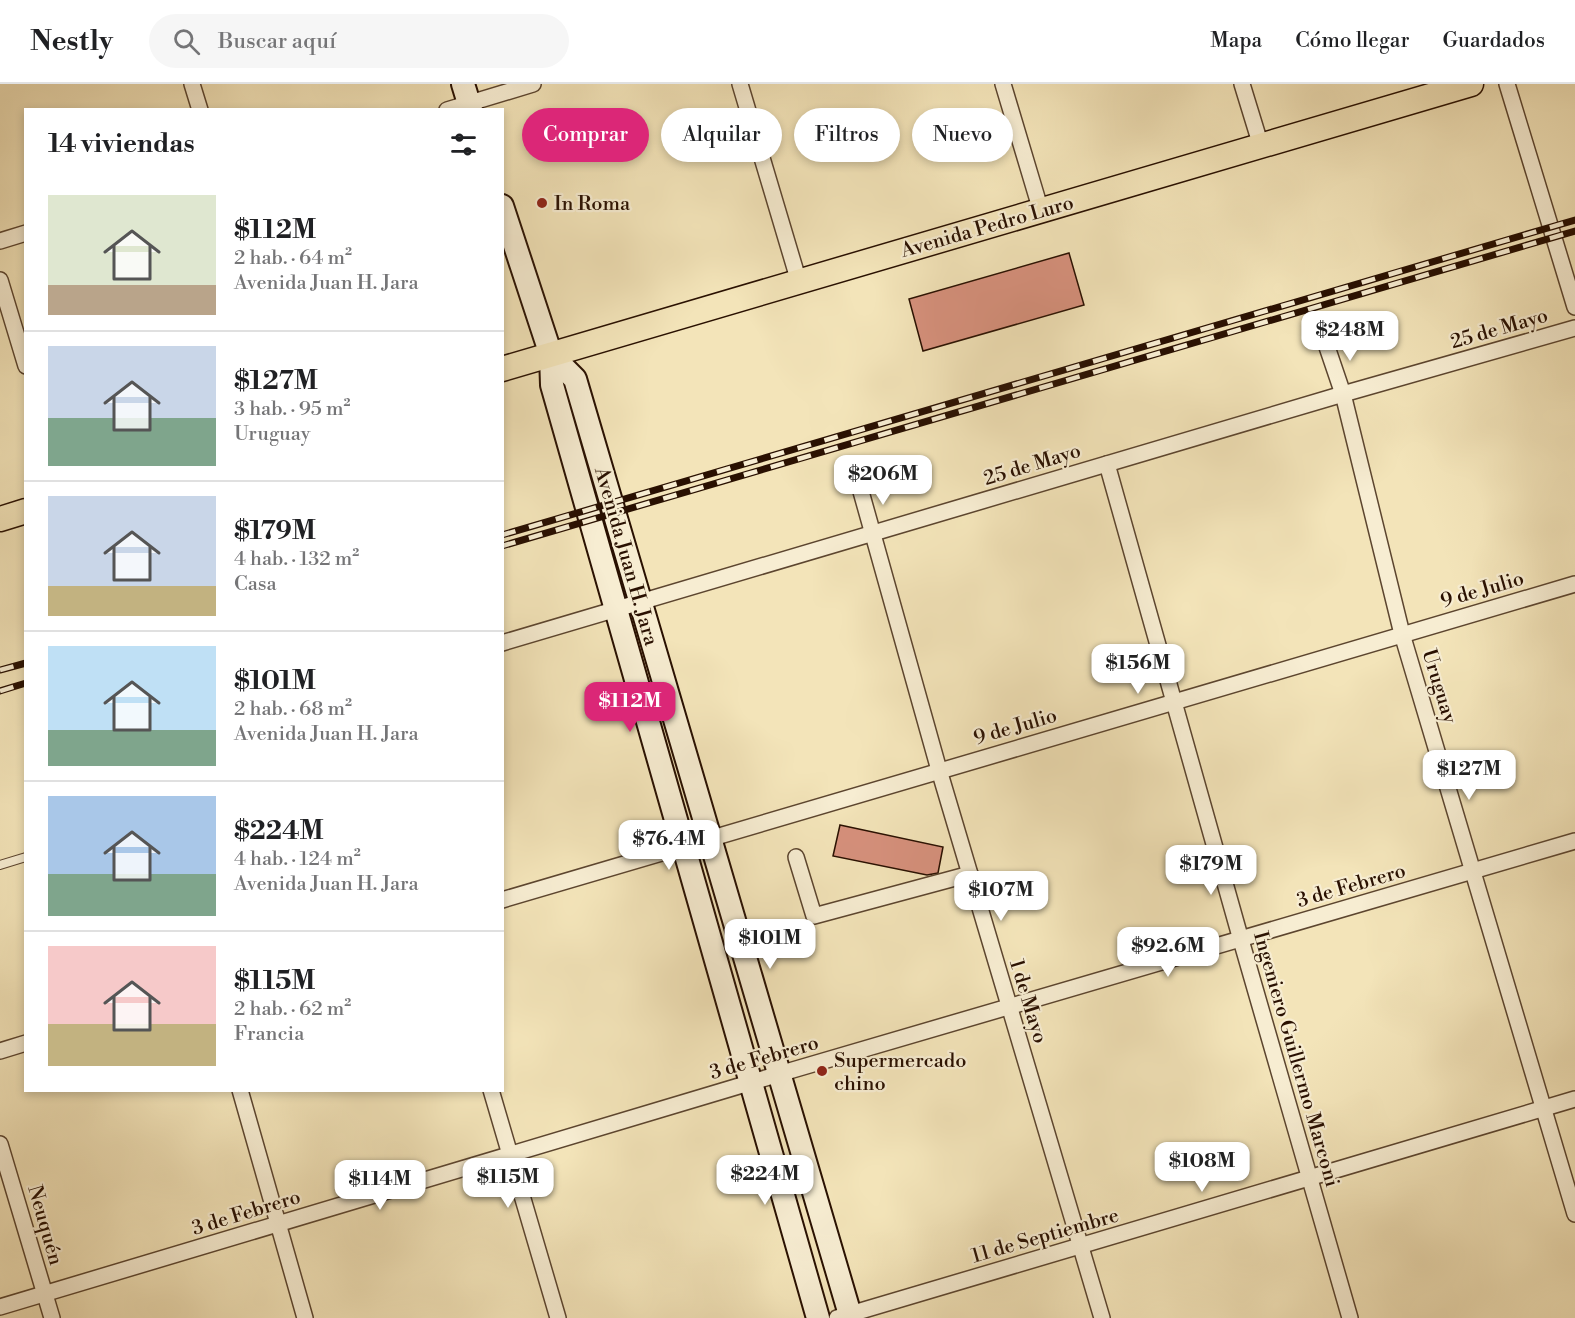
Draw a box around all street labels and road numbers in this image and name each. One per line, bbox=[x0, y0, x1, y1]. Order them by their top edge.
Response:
street label: Avenida Pedro Luro bbox=[897, 191, 1077, 264]
street label: 25 de Mayo bbox=[1448, 304, 1551, 355]
street label: 25 de Mayo bbox=[981, 439, 1084, 492]
street label: Avenida Juan H. Jara bbox=[588, 463, 663, 649]
street label: 9 de Julio bbox=[1438, 567, 1527, 614]
street label: Uruguay bbox=[1415, 646, 1462, 727]
street label: 9 de Julio bbox=[971, 704, 1060, 751]
street label: 3 de Febrero bbox=[1294, 859, 1409, 914]
street label: Ingeniero Guillermo Marconi bbox=[1247, 929, 1344, 1190]
street label: 1 de Mayo bbox=[1003, 956, 1052, 1046]
street label: 3 de Febrero bbox=[707, 1031, 822, 1086]
street label: Neuquén bbox=[21, 1183, 68, 1268]
street label: 3 de Febrero bbox=[189, 1185, 304, 1242]
street label: 11 de Septiembre bbox=[969, 1203, 1122, 1269]

